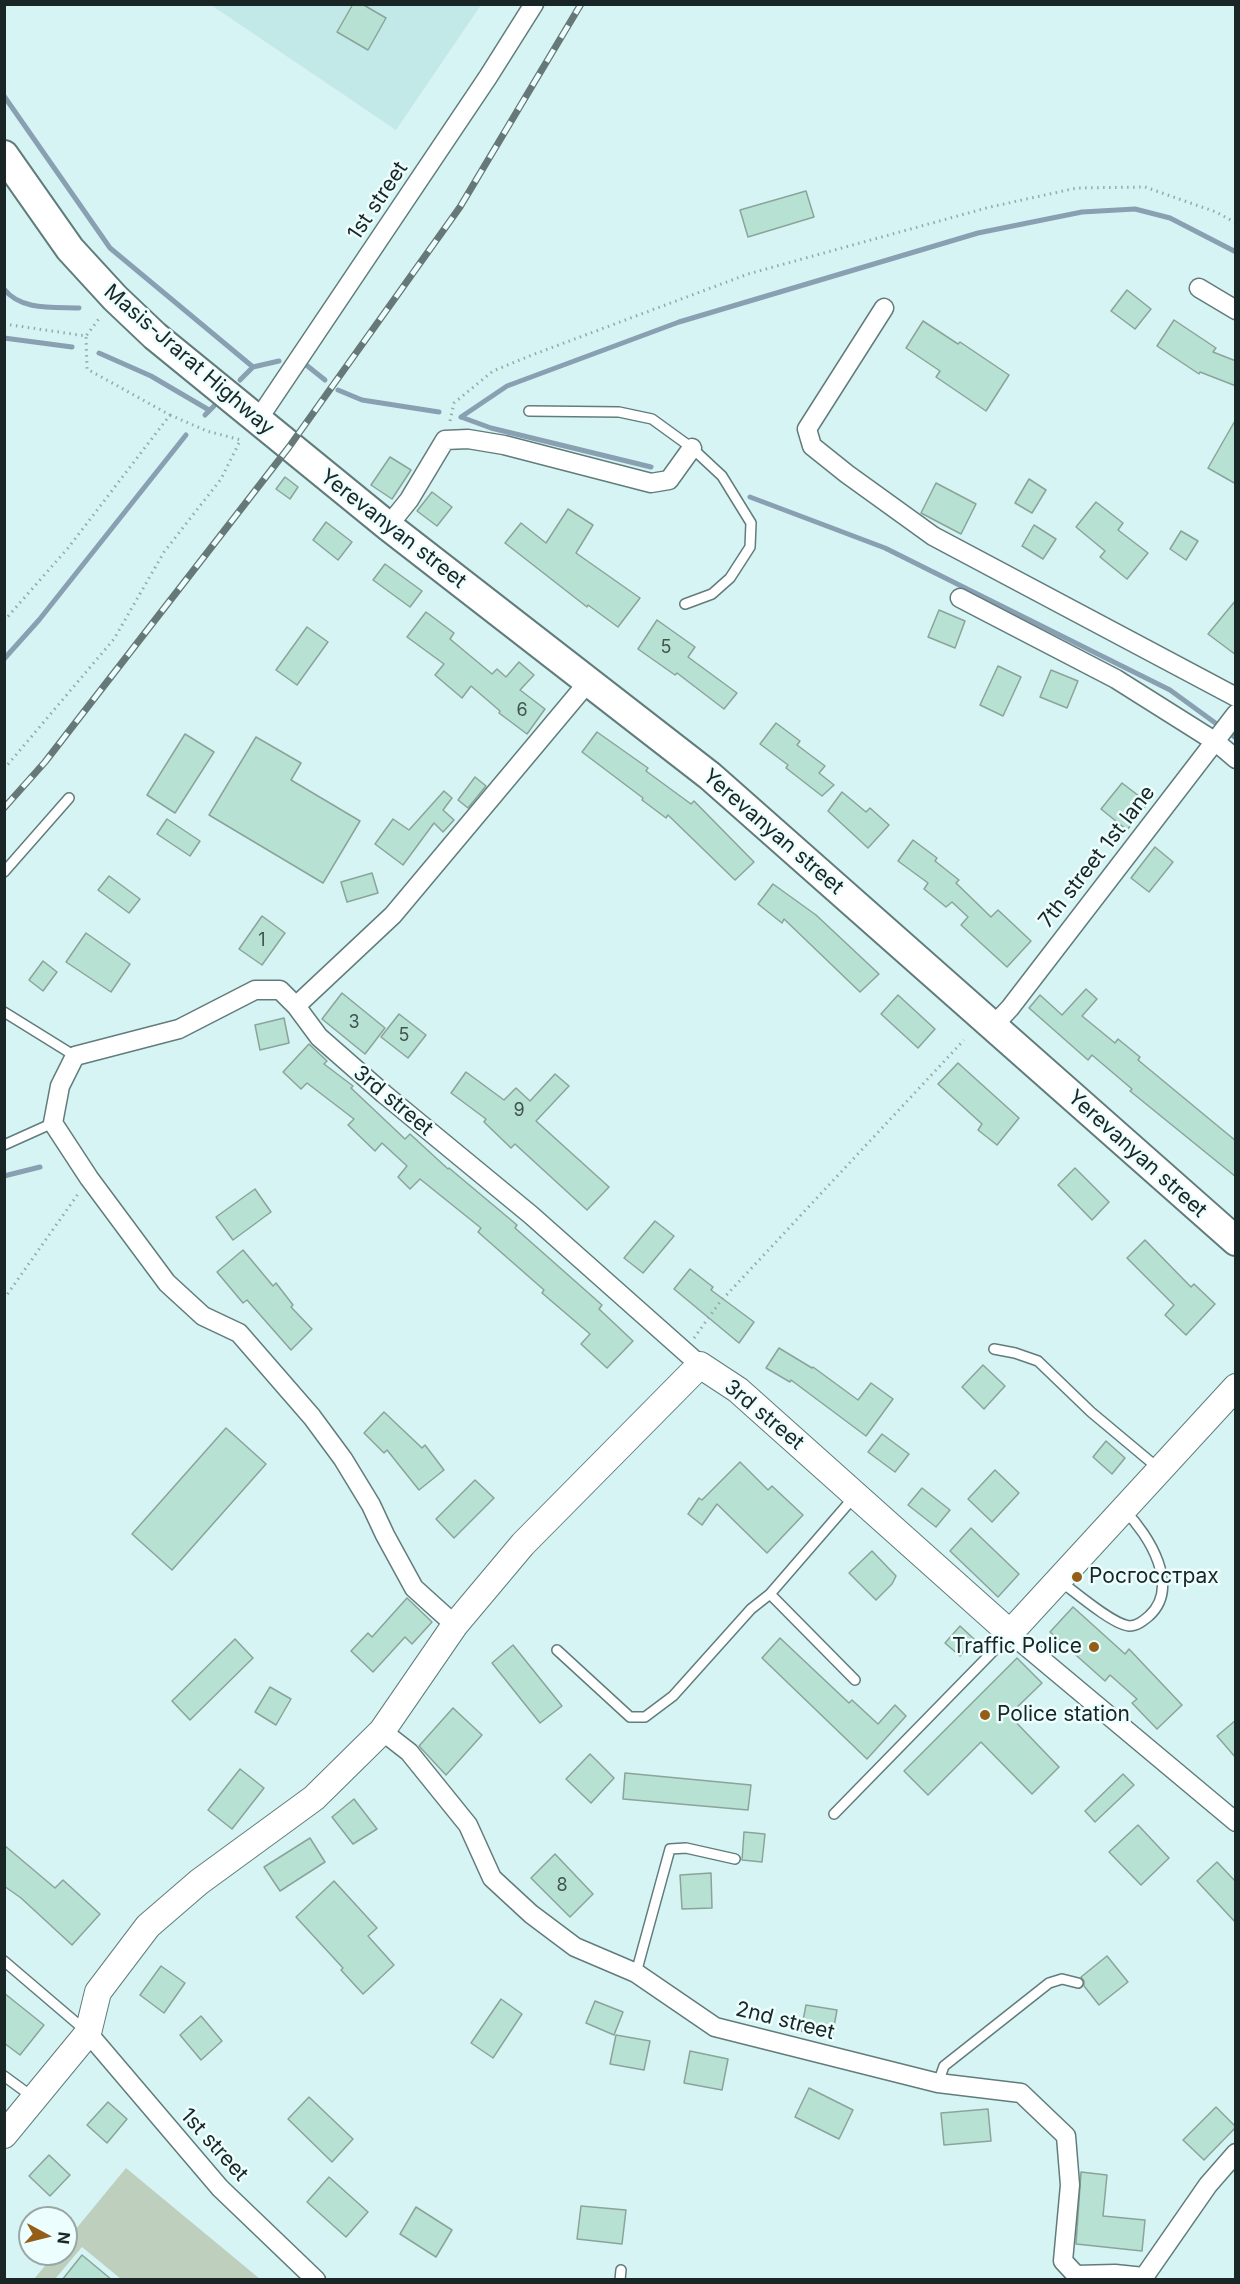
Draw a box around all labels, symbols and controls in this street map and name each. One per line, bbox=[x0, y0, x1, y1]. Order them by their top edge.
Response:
street label: 1st street bbox=[343, 157, 413, 245]
street label: Masis-Jrarat Highway bbox=[99, 279, 279, 441]
street label: Yerevanyan street bbox=[315, 464, 471, 594]
house number: 5 bbox=[661, 637, 671, 659]
house number: 6 bbox=[516, 700, 528, 722]
street label: Yerevanyan street bbox=[697, 764, 849, 900]
street label: 7th street 1st lane bbox=[1034, 781, 1160, 933]
house number: 1 bbox=[258, 930, 266, 952]
house number: 3 bbox=[348, 1012, 360, 1034]
house number: 5 bbox=[399, 1025, 409, 1047]
street label: 3rd street bbox=[348, 1060, 438, 1142]
street label: Yerevanyan street bbox=[1062, 1085, 1212, 1223]
house number: 9 bbox=[513, 1100, 525, 1122]
street label: 3rd street bbox=[719, 1374, 809, 1456]
place label: Росгосстрах bbox=[1089, 1564, 1219, 1590]
marker: Росгосстрах bbox=[1070, 1570, 1084, 1584]
place label: Traffic Police bbox=[952, 1634, 1082, 1660]
marker: Traffic Police bbox=[1087, 1640, 1101, 1654]
place label: Police station bbox=[997, 1702, 1130, 1728]
marker: Police station bbox=[978, 1708, 992, 1722]
house number: 8 bbox=[556, 1875, 568, 1897]
street label: 2nd street bbox=[733, 1997, 837, 2045]
street label: 1st street bbox=[175, 2103, 253, 2187]
north arrow bbox=[18, 2206, 78, 2266]
text: N bbox=[53, 2231, 75, 2245]

